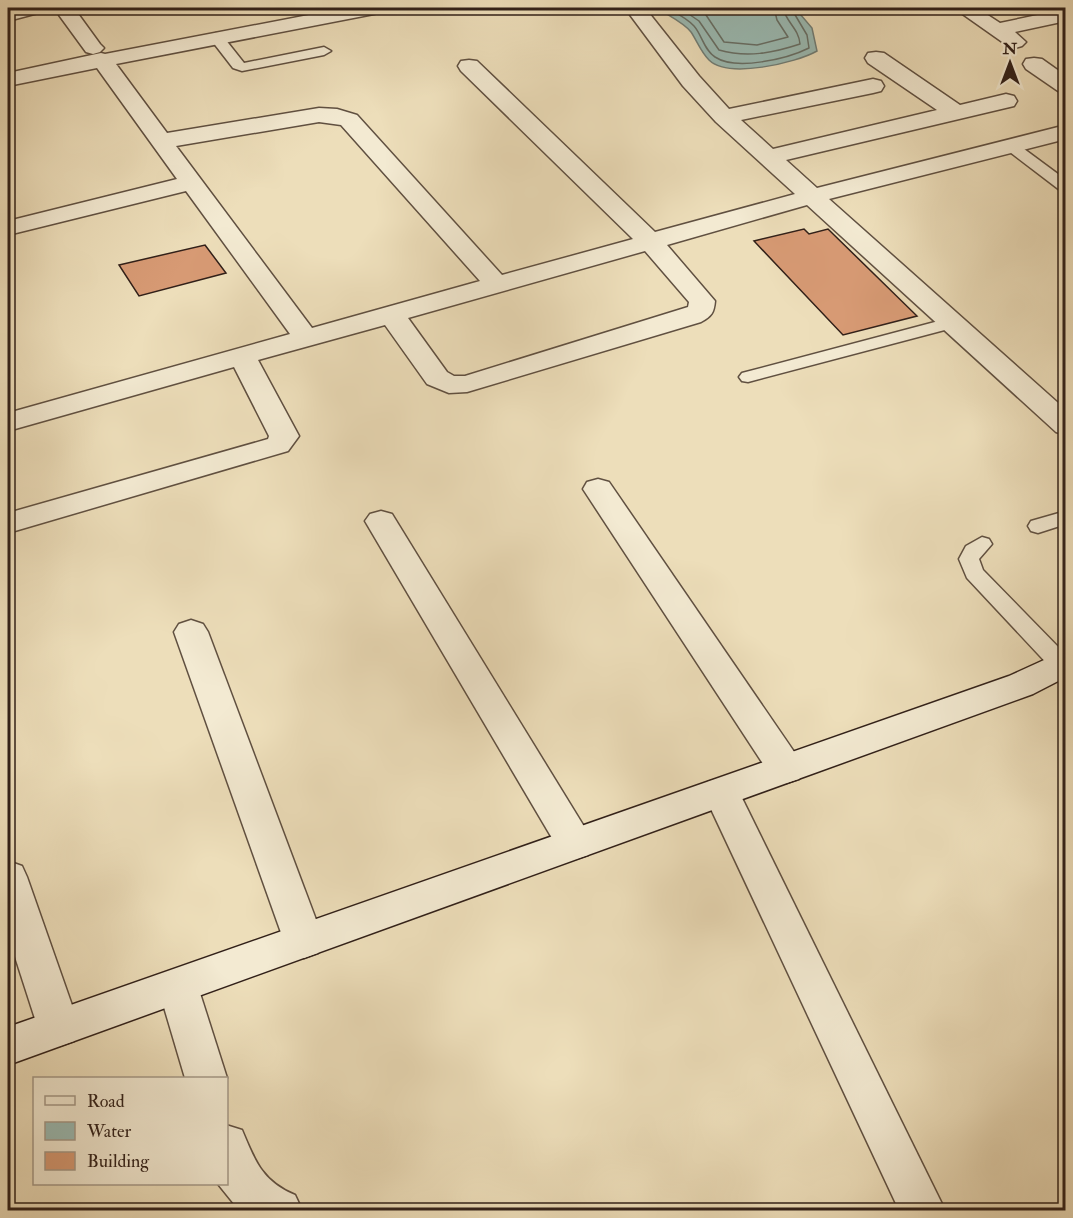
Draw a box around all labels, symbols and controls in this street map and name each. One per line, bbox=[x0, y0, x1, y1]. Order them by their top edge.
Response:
north arrow bbox=[980, 33, 1040, 93]
text: N bbox=[1002, 39, 1018, 59]
legend bbox=[33, 1077, 228, 1185]
text: Road bbox=[87, 1090, 125, 1113]
text: Water bbox=[86, 1120, 131, 1143]
text: Building bbox=[87, 1150, 150, 1173]

